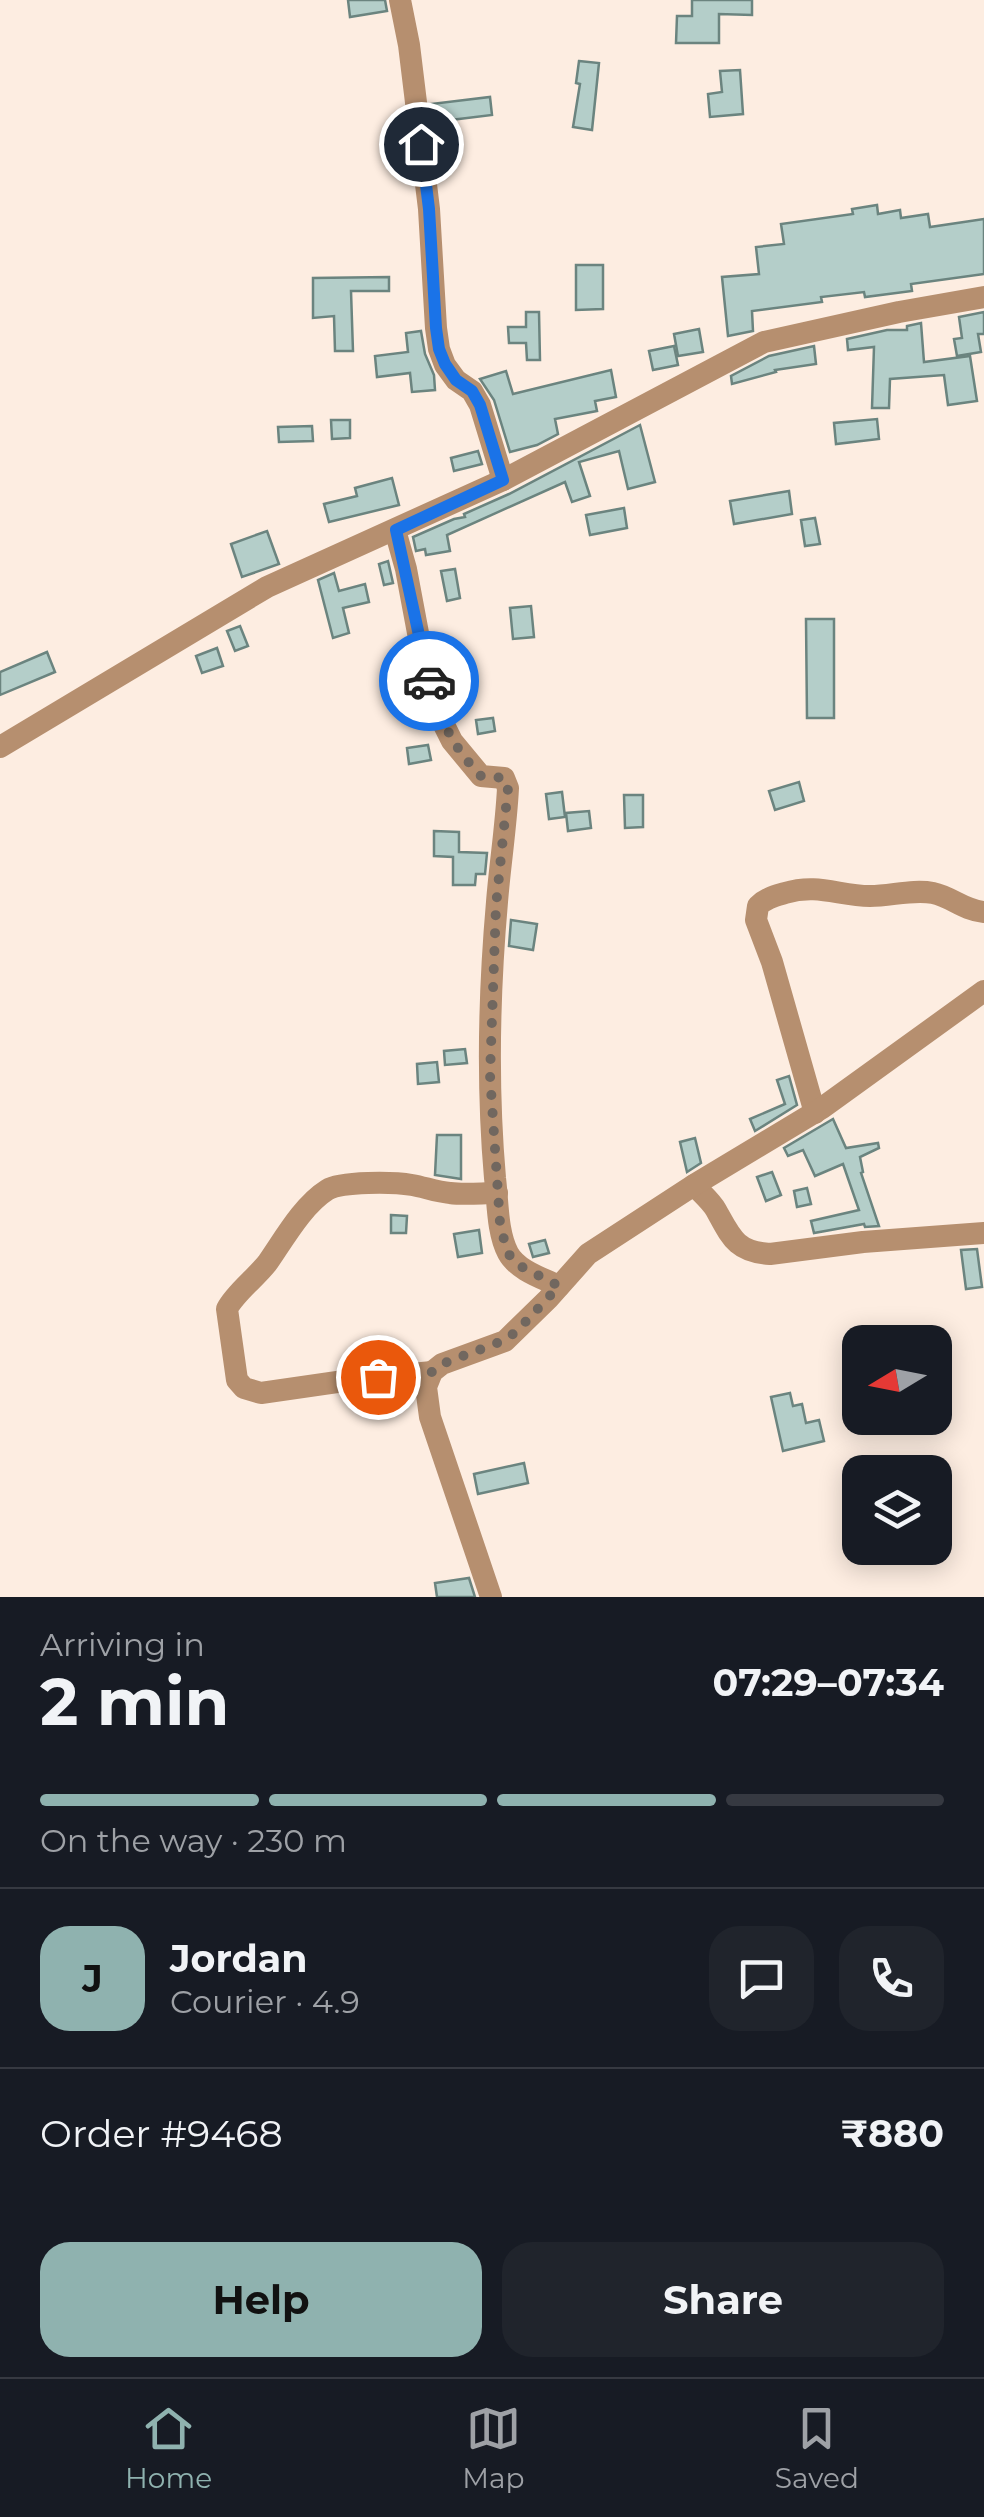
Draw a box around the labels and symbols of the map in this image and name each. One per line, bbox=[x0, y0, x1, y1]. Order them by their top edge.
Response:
pin bbox=[379, 102, 464, 187]
courier bbox=[379, 631, 479, 731]
north arrow bbox=[842, 1325, 952, 1435]
pin bbox=[336, 1335, 421, 1420]

